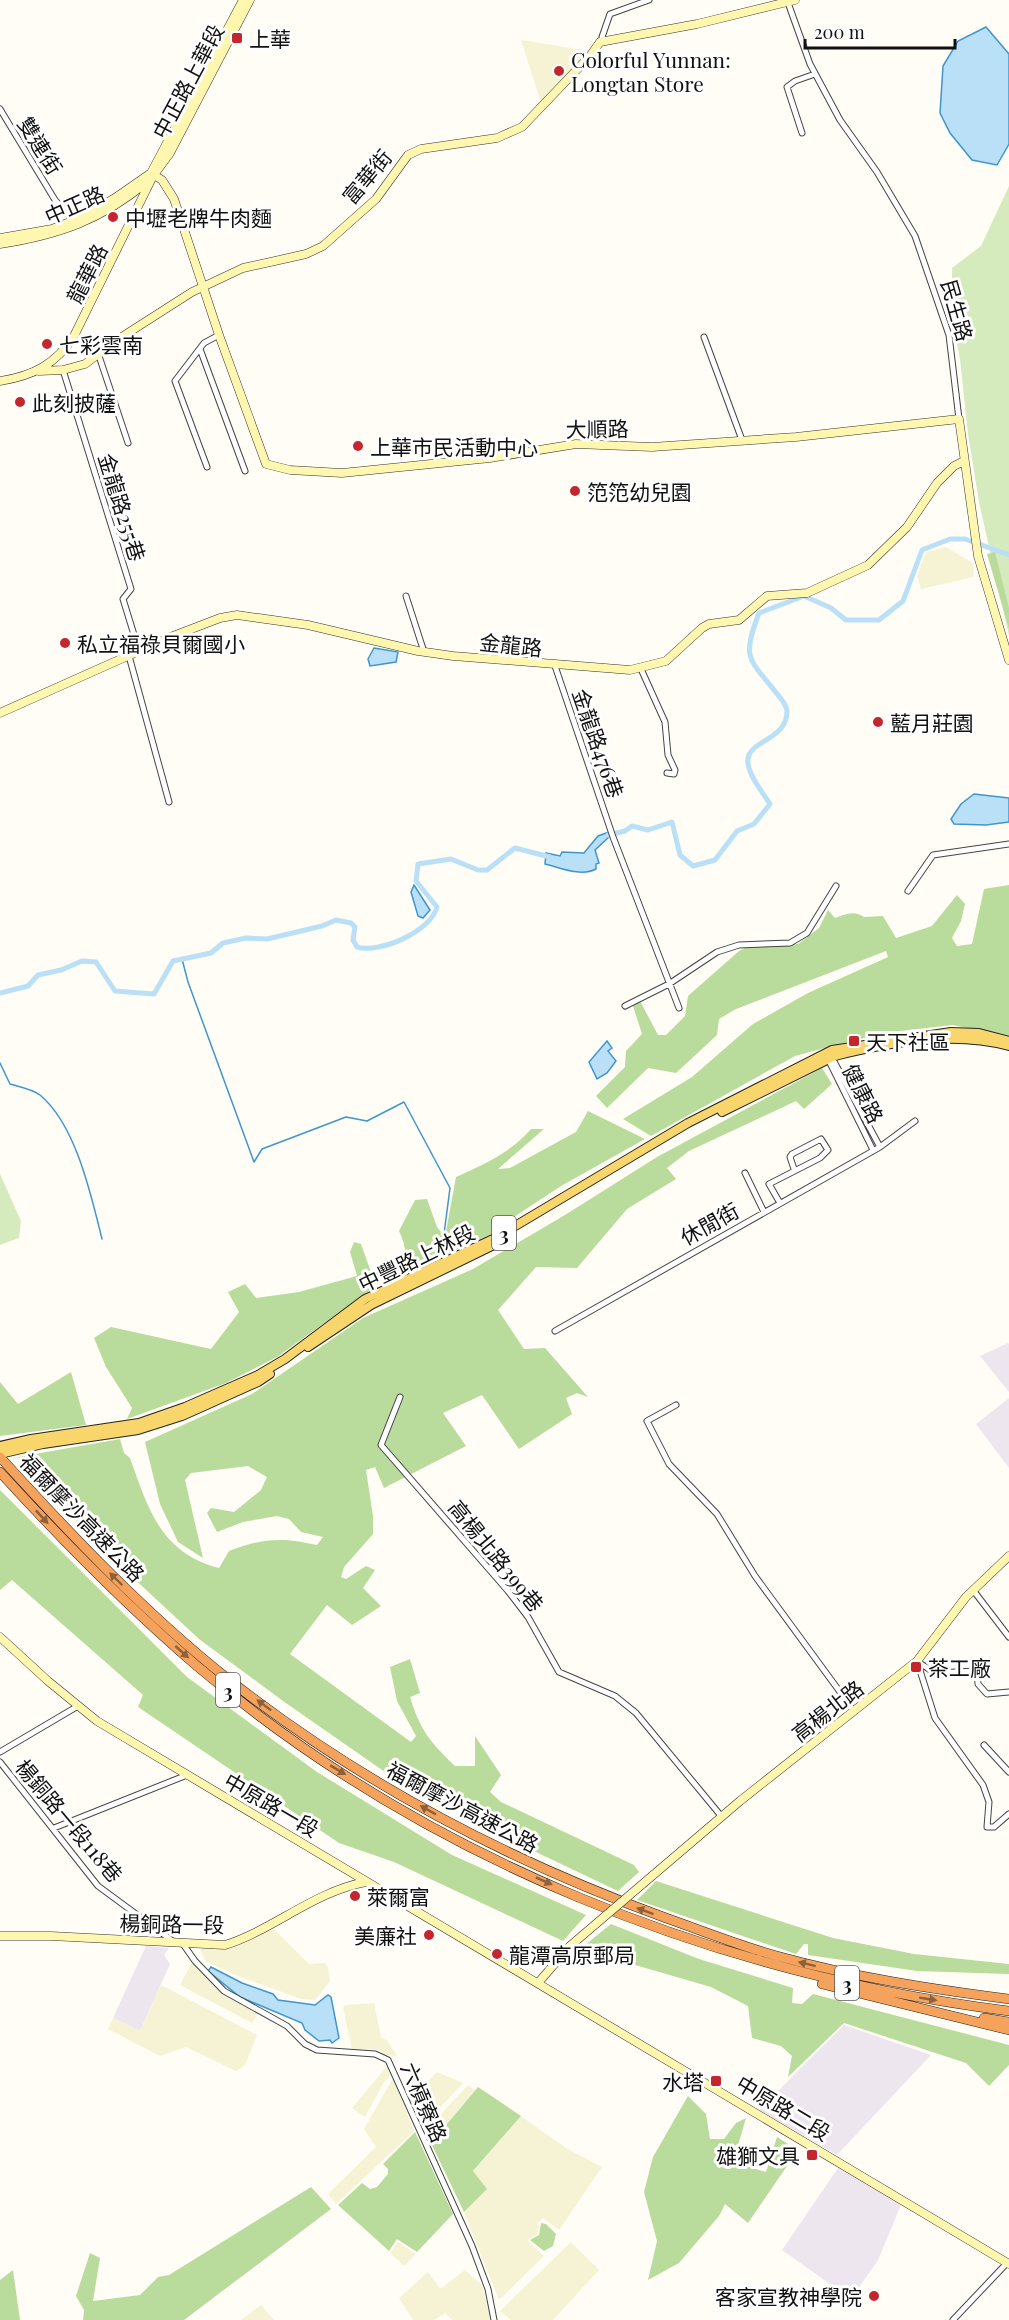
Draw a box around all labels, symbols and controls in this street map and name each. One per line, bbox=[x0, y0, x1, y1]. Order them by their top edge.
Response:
scale bar bbox=[805, 12, 955, 50]
street label: 中正路上華段 bbox=[145, 19, 229, 143]
text: 200 m bbox=[814, 20, 865, 44]
place label: 上華 bbox=[249, 24, 291, 52]
marker: 上華 bbox=[230, 31, 244, 45]
place label: Colorful Yunnan: Longtan Store bbox=[571, 45, 731, 97]
marker: Colorful Yunnan: Longtan Store bbox=[552, 64, 566, 78]
street label: 雙連街 bbox=[12, 111, 70, 179]
street label: 富華街 bbox=[335, 143, 397, 209]
street label: 中正路 bbox=[40, 178, 108, 230]
place label: 中壢老牌牛肉麵 bbox=[125, 203, 272, 231]
marker: 中壢老牌牛肉麵 bbox=[106, 210, 120, 224]
street label: 龍華路 bbox=[59, 239, 113, 307]
street label: 民生路 bbox=[936, 276, 980, 344]
place label: 七彩雲南 bbox=[59, 330, 143, 358]
marker: 七彩雲南 bbox=[40, 337, 54, 351]
place label: 此刻披薩 bbox=[32, 388, 116, 416]
marker: 此刻披薩 bbox=[13, 395, 27, 409]
street label: 大順路 bbox=[565, 413, 629, 443]
place label: 上華市民活動中心 bbox=[370, 432, 538, 460]
marker: 上華市民活動中心 bbox=[351, 439, 365, 453]
street label: 金龍路255巷 bbox=[93, 450, 153, 564]
place label: 笵笵幼兒園 bbox=[587, 477, 692, 505]
marker: 笵笵幼兒園 bbox=[568, 484, 582, 498]
street label: 金龍路 bbox=[478, 627, 544, 661]
place label: 私立福祿貝爾國小 bbox=[77, 629, 245, 657]
marker: 私立福祿貝爾國小 bbox=[58, 636, 72, 650]
street label: 金龍路476巷 bbox=[567, 685, 631, 801]
place label: 藍月莊園 bbox=[890, 708, 974, 736]
marker: 藍月莊園 bbox=[871, 715, 885, 729]
place label: 天下社區 bbox=[866, 1027, 950, 1055]
marker: 天下社區 bbox=[847, 1034, 861, 1048]
street label: 健康路 bbox=[837, 1059, 891, 1127]
street label: 休閒街 bbox=[675, 1195, 743, 1251]
road number: 3 bbox=[492, 1216, 516, 1250]
street label: 中豐路上林段 bbox=[353, 1217, 479, 1297]
street label: 福爾摩沙高速公路 bbox=[15, 1447, 151, 1587]
street label: 高楊北路399巷 bbox=[443, 1493, 551, 1617]
one-way arrow bbox=[35, 1510, 49, 1525]
one-way arrow bbox=[109, 1572, 123, 1586]
one-way arrow bbox=[175, 1645, 190, 1659]
place label: 茶工廠 bbox=[928, 1653, 991, 1681]
marker: 茶工廠 bbox=[909, 1660, 923, 1674]
road number: 3 bbox=[216, 1673, 240, 1707]
street label: 高楊北路 bbox=[785, 1673, 869, 1747]
one-way arrow bbox=[256, 1699, 272, 1711]
street label: 楊銅路一段118巷 bbox=[10, 1753, 130, 1887]
street label: 福爾摩沙高速公路 bbox=[382, 1754, 544, 1858]
one-way arrow bbox=[330, 1764, 346, 1775]
street label: 中原路一段 bbox=[220, 1766, 324, 1842]
one-way arrow bbox=[419, 1805, 436, 1815]
one-way arrow bbox=[535, 1877, 553, 1887]
place label: 萊爾富 bbox=[367, 1882, 430, 1910]
marker: 萊爾富 bbox=[348, 1889, 362, 1903]
one-way arrow bbox=[636, 1905, 654, 1915]
street label: 楊銅路一段 bbox=[119, 1908, 225, 1938]
place label: 美廉社 bbox=[354, 1921, 417, 1949]
marker: 美廉社 bbox=[422, 1928, 436, 1942]
place label: 龍潭高原郵局 bbox=[509, 1940, 635, 1968]
marker: 龍潭高原郵局 bbox=[490, 1947, 504, 1961]
one-way arrow bbox=[798, 1958, 816, 1968]
road number: 3 bbox=[835, 1966, 859, 2000]
one-way arrow bbox=[919, 1994, 938, 2003]
street label: 六槓寮路 bbox=[396, 2058, 454, 2146]
place label: 水塔 bbox=[662, 2067, 704, 2095]
street label: 中原路二段 bbox=[732, 2068, 836, 2146]
marker: 水塔 bbox=[709, 2074, 723, 2088]
place label: 雄獅文具 bbox=[716, 2141, 800, 2169]
marker: 雄獅文具 bbox=[805, 2148, 819, 2162]
place label: 客家宣教神學院 bbox=[715, 2282, 862, 2310]
marker: 客家宣教神學院 bbox=[867, 2289, 881, 2303]

